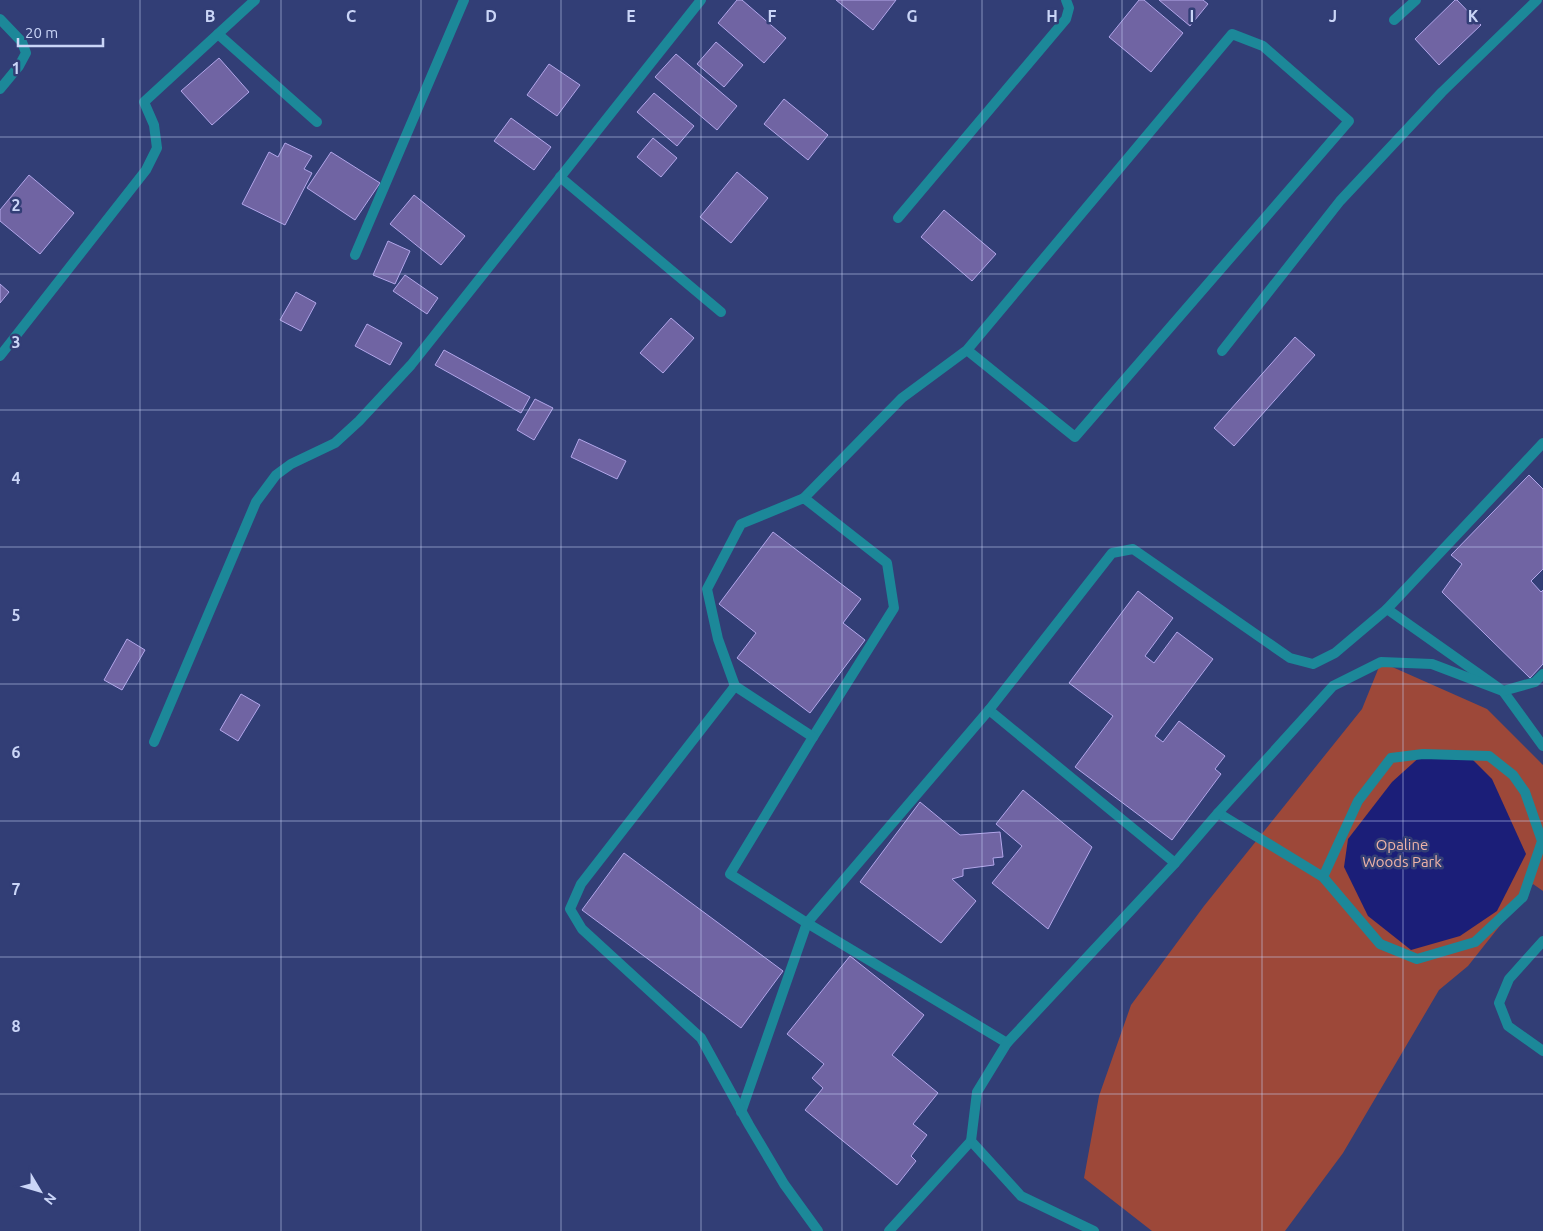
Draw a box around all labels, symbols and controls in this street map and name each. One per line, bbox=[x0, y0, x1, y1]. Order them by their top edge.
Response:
text: B bbox=[205, 7, 215, 25]
text: C bbox=[346, 7, 356, 25]
text: D bbox=[485, 7, 497, 25]
text: E bbox=[626, 7, 636, 25]
text: F bbox=[768, 7, 777, 25]
text: G bbox=[906, 7, 918, 25]
text: H bbox=[1046, 7, 1058, 25]
text: I bbox=[1190, 7, 1194, 25]
text: J bbox=[1329, 7, 1337, 25]
text: K bbox=[1468, 7, 1479, 25]
scale bar bbox=[18, 15, 102, 47]
text: 20 m bbox=[25, 24, 58, 41]
text: 1 bbox=[11, 59, 21, 77]
text: 2 bbox=[11, 196, 21, 214]
text: 3 bbox=[11, 333, 21, 351]
text: 4 bbox=[11, 469, 21, 487]
text: 5 bbox=[11, 606, 21, 624]
text: 6 bbox=[11, 743, 21, 761]
park label: Opaline Woods Park bbox=[1362, 836, 1442, 870]
text: 7 bbox=[11, 880, 21, 898]
text: 8 bbox=[11, 1017, 21, 1035]
north arrow bbox=[15, 1166, 65, 1216]
text: N bbox=[41, 1190, 60, 1208]

